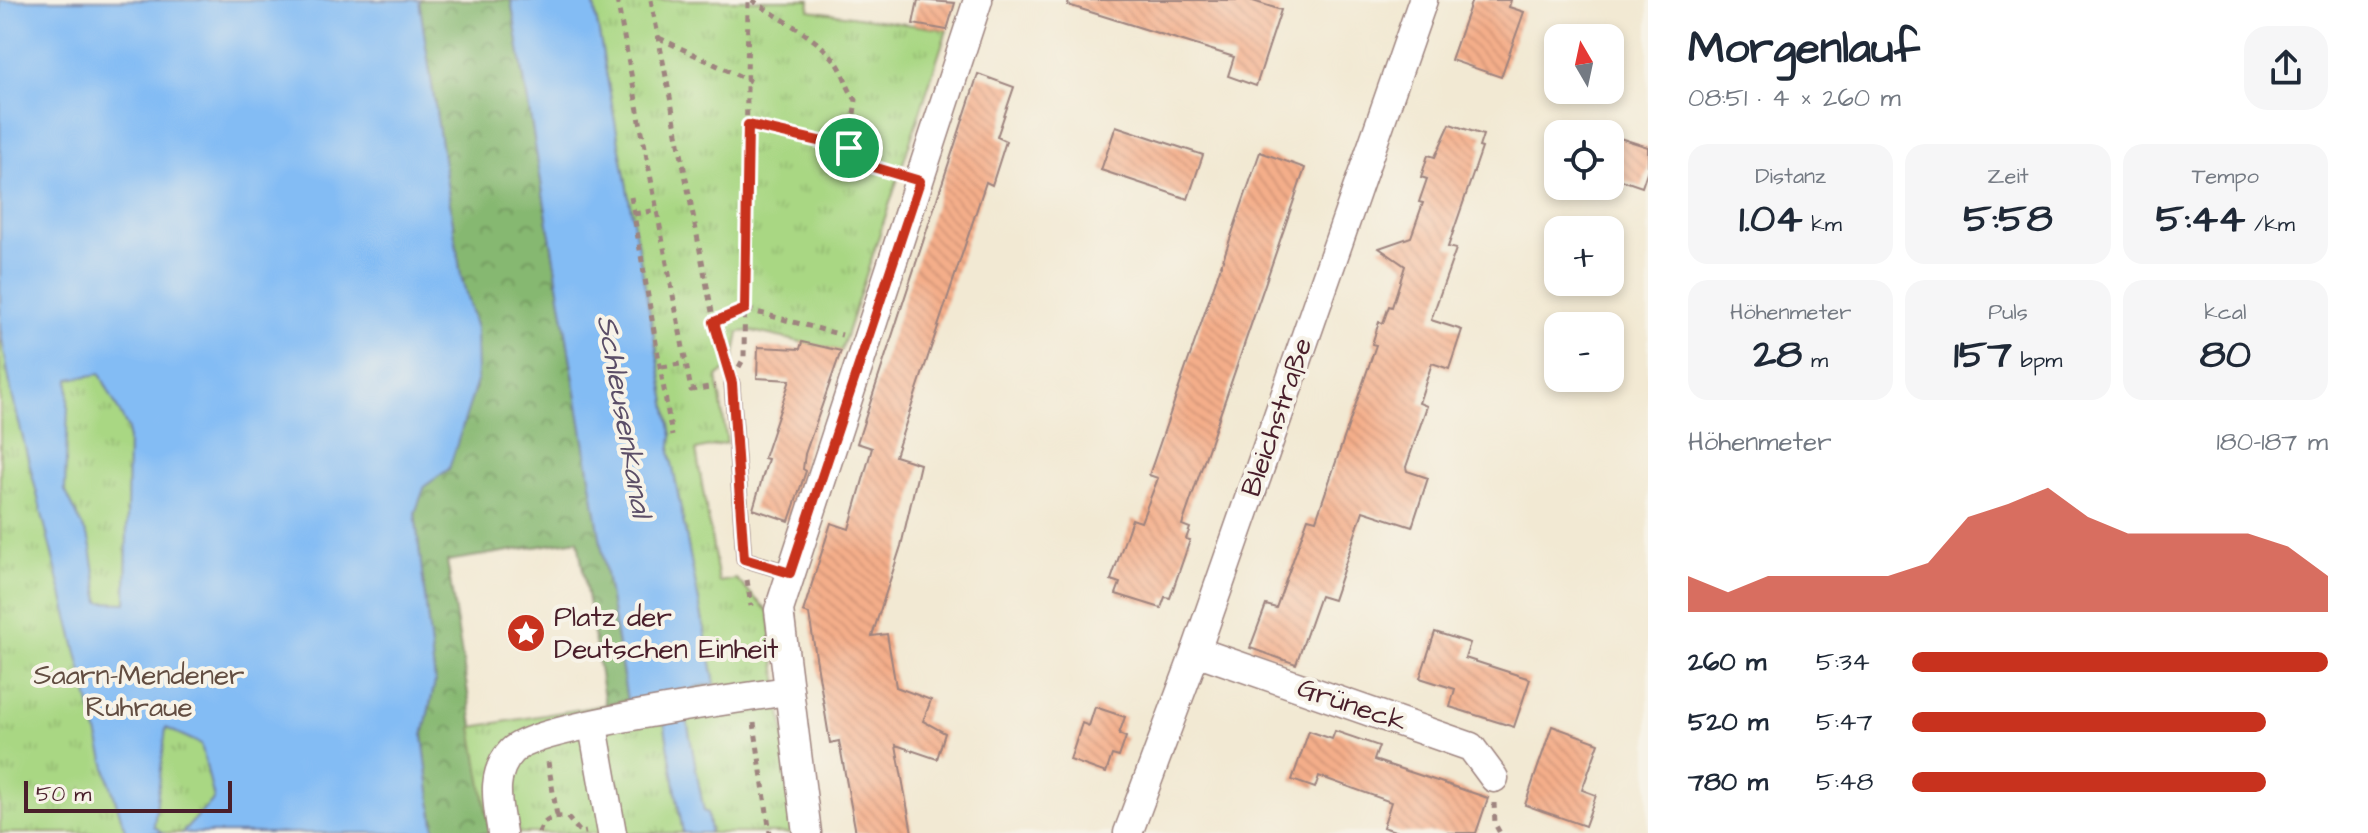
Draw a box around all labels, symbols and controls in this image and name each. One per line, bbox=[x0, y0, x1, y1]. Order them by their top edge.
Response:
text: Morgenlauf bbox=[1688, 19, 1920, 80]
north arrow bbox=[1544, 24, 1624, 104]
map controls bbox=[1544, 24, 1624, 392]
button: share bbox=[2244, 26, 2328, 110]
text: 08:51 · 4 × 260 m bbox=[1688, 80, 1901, 116]
pin bbox=[815, 114, 883, 182]
button: locate bbox=[1544, 120, 1624, 200]
icon: arrive bbox=[827, 126, 871, 170]
text: Distanz bbox=[1755, 161, 1826, 192]
text: Zeit bbox=[1987, 161, 2029, 192]
text: Tempo bbox=[2192, 161, 2259, 192]
text: 1.04 bbox=[1739, 192, 1803, 247]
text: 5:58 bbox=[1963, 192, 2053, 247]
text: 5:44 bbox=[2156, 192, 2245, 247]
text: km bbox=[1803, 209, 1842, 240]
text: /km bbox=[2245, 209, 2295, 240]
button: + bbox=[1544, 216, 1624, 296]
text: Höhenmeter bbox=[1730, 297, 1851, 328]
text: Puls bbox=[1988, 297, 2028, 328]
text: kcal bbox=[2204, 297, 2246, 328]
water label: Schleusenkanal bbox=[586, 312, 663, 523]
button: − bbox=[1544, 312, 1624, 392]
text: 28 bbox=[1753, 328, 1802, 383]
text: 157 bbox=[1954, 328, 2012, 383]
text: 80 bbox=[2200, 328, 2251, 383]
street label: Bleichstraße bbox=[1232, 332, 1322, 502]
text: m bbox=[1802, 345, 1828, 376]
text: bpm bbox=[2012, 345, 2062, 376]
text: Höhenmeter bbox=[1688, 424, 1832, 460]
text: 180–187 m bbox=[2217, 424, 2328, 460]
place label: Platz der Deutschen Einheit bbox=[554, 598, 779, 669]
place icon: Platz der Deutschen Einheit bbox=[505, 612, 547, 654]
text: 260 m bbox=[1688, 644, 1766, 680]
text: 5:34 bbox=[1816, 644, 1870, 680]
park label: Saarn-Mendener Ruhraue bbox=[33, 656, 245, 727]
street label: Grüneck bbox=[1292, 668, 1412, 742]
text: 520 m bbox=[1688, 704, 1768, 740]
text: 5:47 bbox=[1816, 704, 1872, 740]
text: 780 m bbox=[1688, 764, 1768, 800]
text: 5:48 bbox=[1816, 764, 1873, 800]
scale bar bbox=[24, 777, 232, 813]
text: 50 m bbox=[36, 779, 91, 810]

